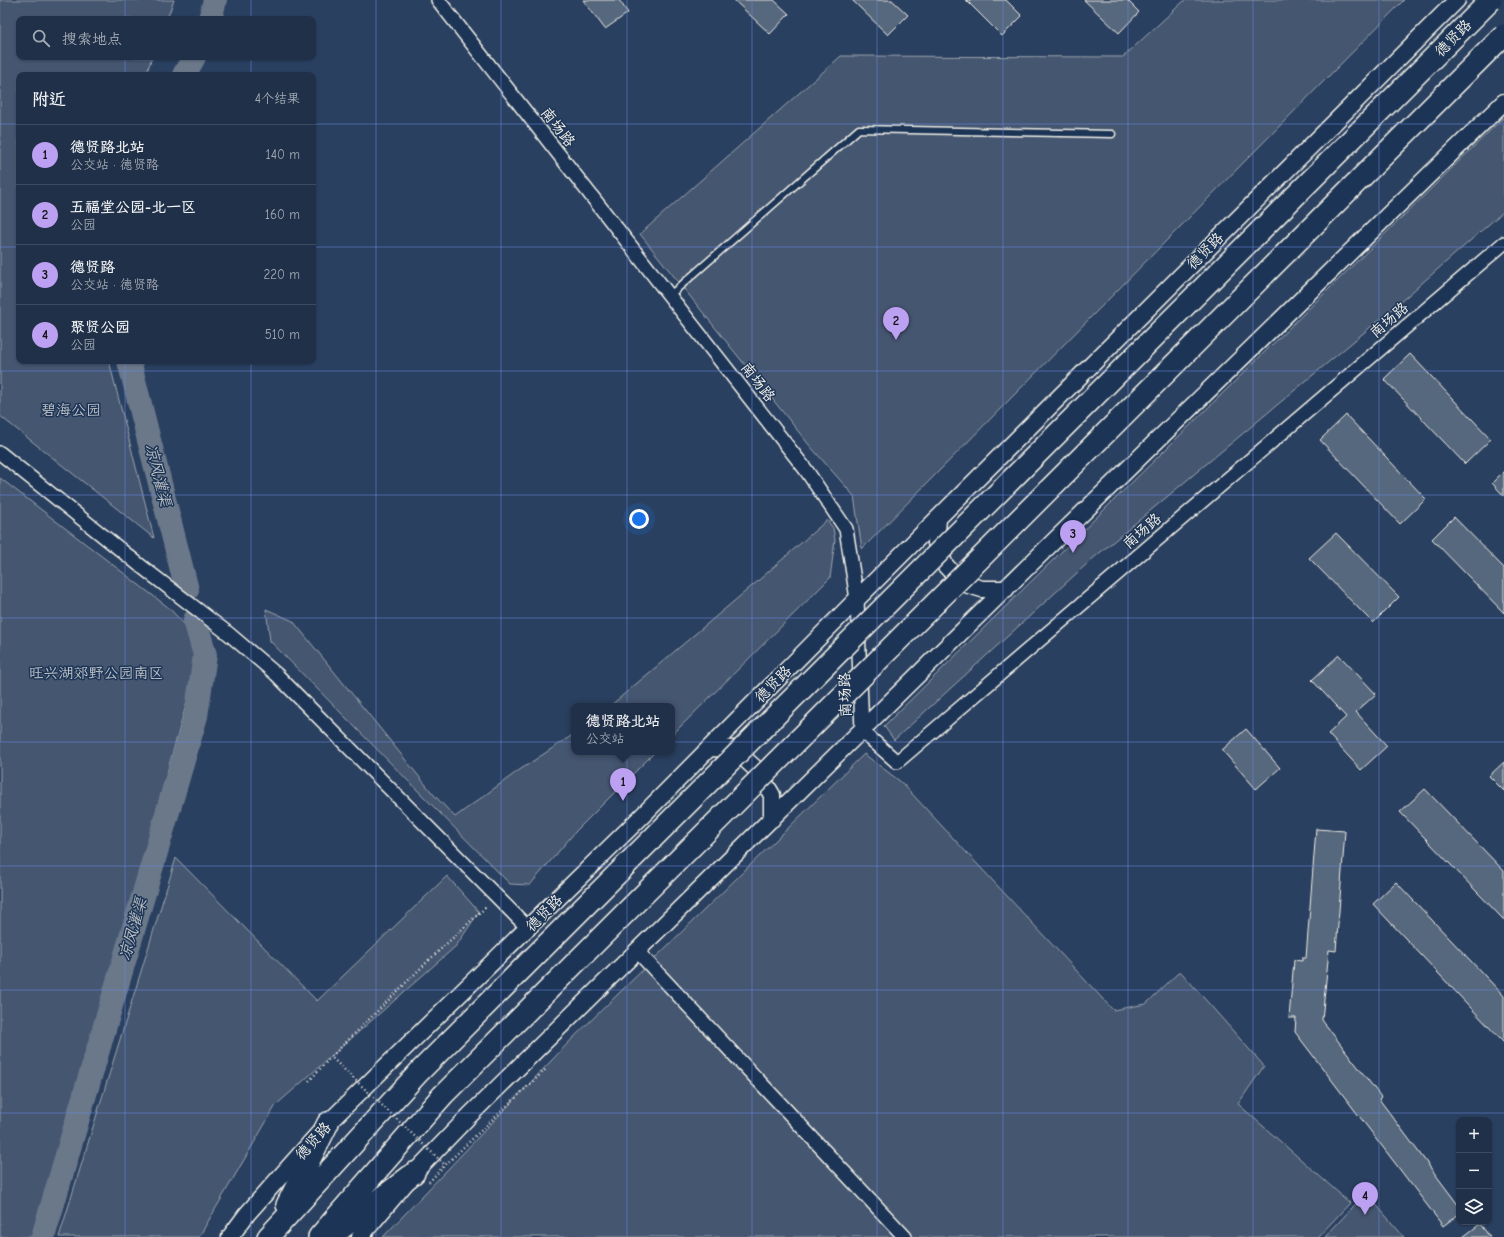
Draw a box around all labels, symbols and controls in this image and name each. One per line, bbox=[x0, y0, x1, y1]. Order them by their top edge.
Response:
search box bbox=[16, 16, 316, 60]
street label: 德贤路 bbox=[1431, 16, 1475, 60]
icon: search bbox=[30, 27, 52, 49]
text: 搜索地点 bbox=[62, 30, 122, 48]
text: 附近 bbox=[32, 90, 66, 109]
text: 4个结果 bbox=[255, 91, 300, 106]
street label: 南场路 bbox=[537, 104, 579, 150]
text: 德贤路北站 bbox=[70, 138, 145, 156]
text: 1 bbox=[42, 147, 48, 162]
text: 140 m bbox=[266, 147, 300, 162]
text: 公交站 · 德贤路 bbox=[70, 157, 159, 172]
text: 五福堂公园-北一区 bbox=[70, 198, 196, 216]
text: 2 bbox=[42, 207, 48, 222]
text: 160 m bbox=[265, 207, 300, 222]
text: 公园 bbox=[70, 217, 96, 232]
street label: 德贤路 bbox=[1183, 229, 1227, 273]
text: 德贤路 bbox=[70, 258, 115, 276]
text: 3 bbox=[42, 267, 48, 282]
text: 220 m bbox=[263, 267, 300, 282]
text: 公交站 · 德贤路 bbox=[70, 277, 159, 292]
street label: 南场路 bbox=[1366, 298, 1412, 342]
pin: 2 bbox=[883, 307, 909, 340]
text: 聚贤公园 bbox=[70, 318, 130, 336]
text: 4 bbox=[42, 327, 48, 342]
text: 510 m bbox=[265, 327, 300, 342]
text: 公园 bbox=[70, 337, 96, 352]
street label: 南场路 bbox=[737, 359, 779, 405]
park label: 碧海公园 bbox=[41, 401, 101, 419]
water label: 凉风灌渠 bbox=[142, 442, 175, 510]
your location bbox=[629, 509, 649, 529]
street label: 南场路 bbox=[1119, 509, 1165, 553]
pin: 3 bbox=[1060, 520, 1086, 553]
street label: 德贤路 bbox=[751, 662, 795, 706]
park label: 旺兴湖郊野公园南区 bbox=[28, 664, 164, 682]
street label: 南场路 bbox=[835, 672, 855, 718]
popup bbox=[571, 703, 675, 755]
text: 德贤路北站 bbox=[585, 712, 661, 730]
text: 公交站 bbox=[585, 731, 625, 746]
pin: 1 bbox=[610, 768, 636, 801]
street label: 德贤路 bbox=[522, 891, 566, 935]
water label: 凉凤灌渠 bbox=[116, 894, 151, 962]
map controls bbox=[1456, 1117, 1492, 1225]
button: + bbox=[1456, 1117, 1492, 1153]
street label: 德贤路 bbox=[291, 1118, 335, 1164]
button: − bbox=[1456, 1153, 1492, 1189]
pin: 4 bbox=[1352, 1182, 1378, 1215]
button: layers bbox=[1456, 1189, 1492, 1225]

